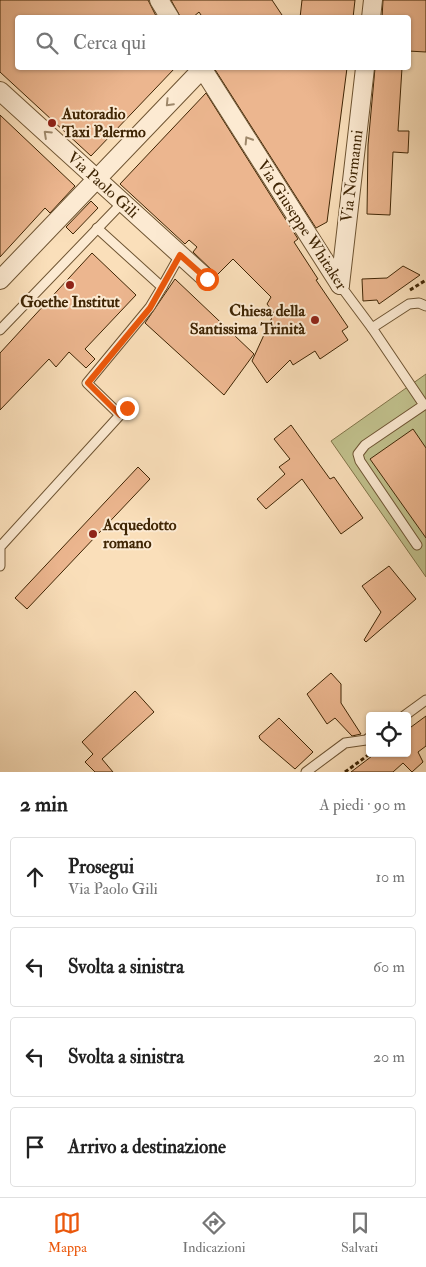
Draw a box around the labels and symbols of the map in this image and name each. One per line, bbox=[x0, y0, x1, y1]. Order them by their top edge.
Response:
one-way arrow bbox=[166, 97, 175, 106]
place label: Autoradio Taxi Palermo bbox=[61, 104, 146, 142]
marker: Autoradio Taxi Palermo bbox=[46, 117, 58, 129]
street label: Via Normanni bbox=[336, 129, 368, 223]
one-way arrow bbox=[44, 131, 53, 140]
one-way arrow bbox=[245, 136, 254, 145]
street label: Via Paolo Gili bbox=[63, 148, 143, 222]
street label: Via Giuseppe Whitaker bbox=[252, 156, 351, 294]
route start bbox=[196, 268, 219, 291]
marker: Goethe Institut bbox=[64, 279, 76, 291]
place label: Goethe Institut bbox=[20, 292, 121, 312]
place label: Chiesa della Santissima Trinità bbox=[190, 301, 305, 339]
marker: Chiesa della Santissima Trinità bbox=[309, 314, 321, 326]
route end bbox=[116, 397, 139, 420]
place label: Acquedotto romano bbox=[102, 515, 177, 553]
marker: Acquedotto romano bbox=[87, 528, 99, 540]

